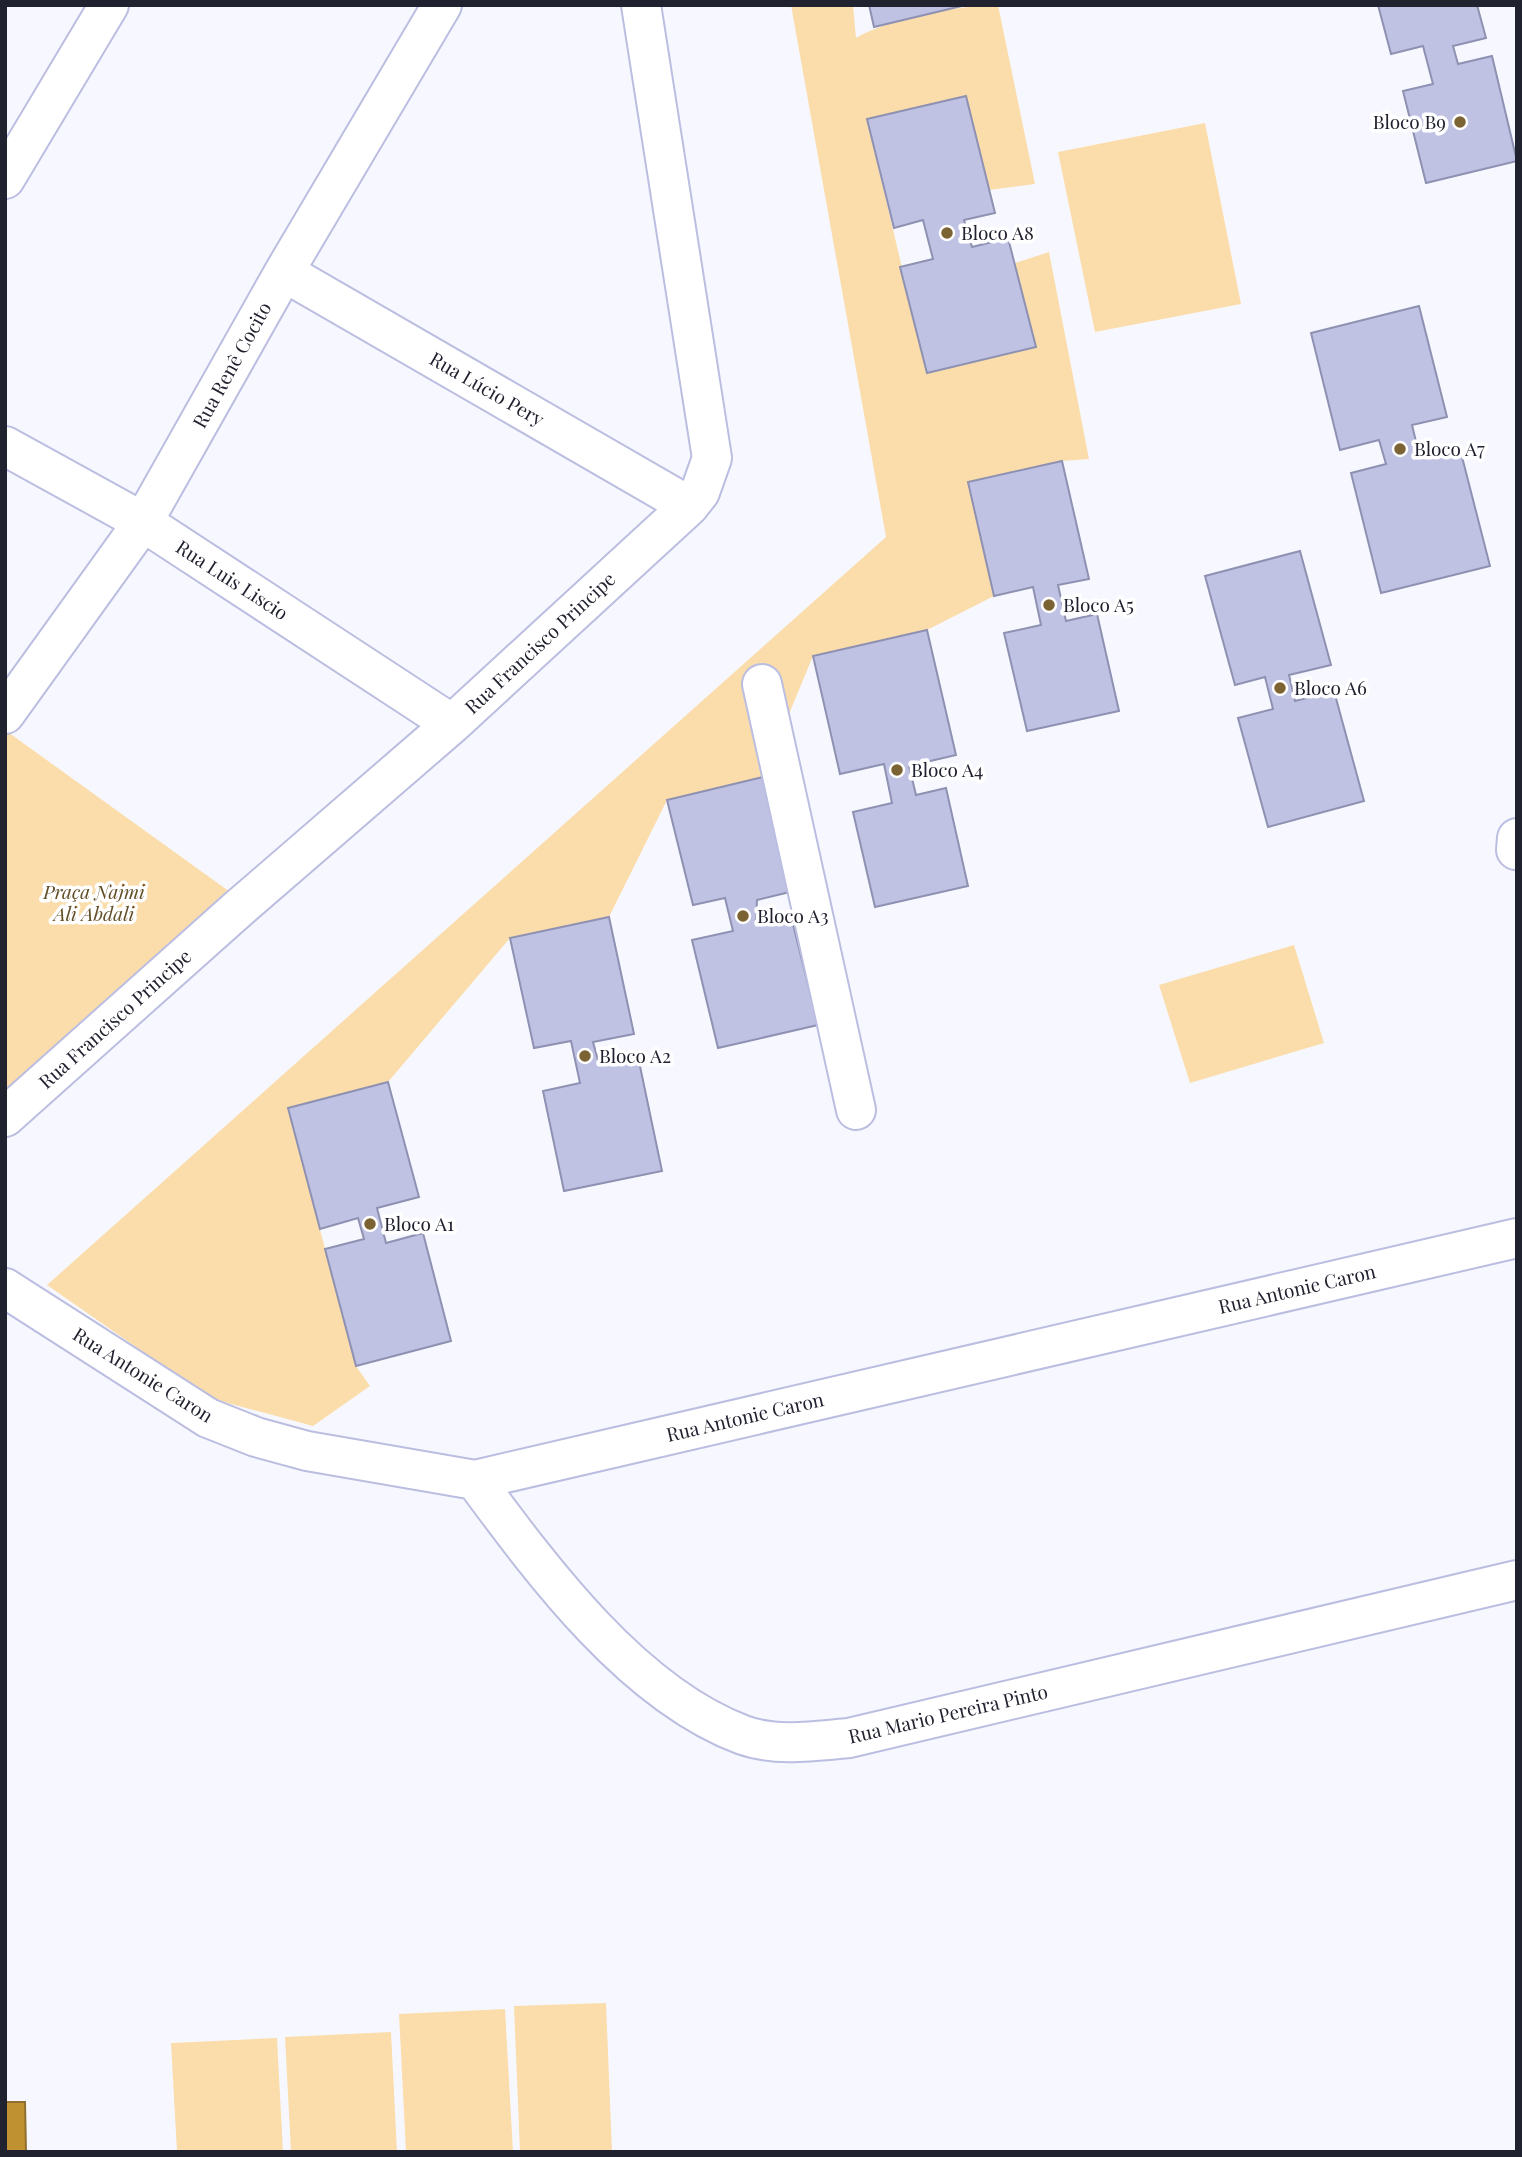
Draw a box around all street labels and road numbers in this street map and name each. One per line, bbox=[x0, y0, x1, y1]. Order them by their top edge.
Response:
street label: Rua Renê Cocito bbox=[186, 297, 277, 432]
street label: Rua Lúcio Pery bbox=[426, 345, 550, 432]
street label: Rua Luis Liscio bbox=[171, 533, 294, 625]
street label: Rua Francisco Principe bbox=[458, 566, 620, 719]
street label: Rua Francisco Principe bbox=[32, 943, 196, 1094]
street label: Rua Antonie Caron bbox=[1216, 1257, 1379, 1319]
street label: Rua Antonie Caron bbox=[68, 1321, 219, 1428]
street label: Rua Antonie Caron bbox=[664, 1385, 827, 1447]
street label: Rua Mario Pereira Pinto bbox=[846, 1677, 1050, 1749]

